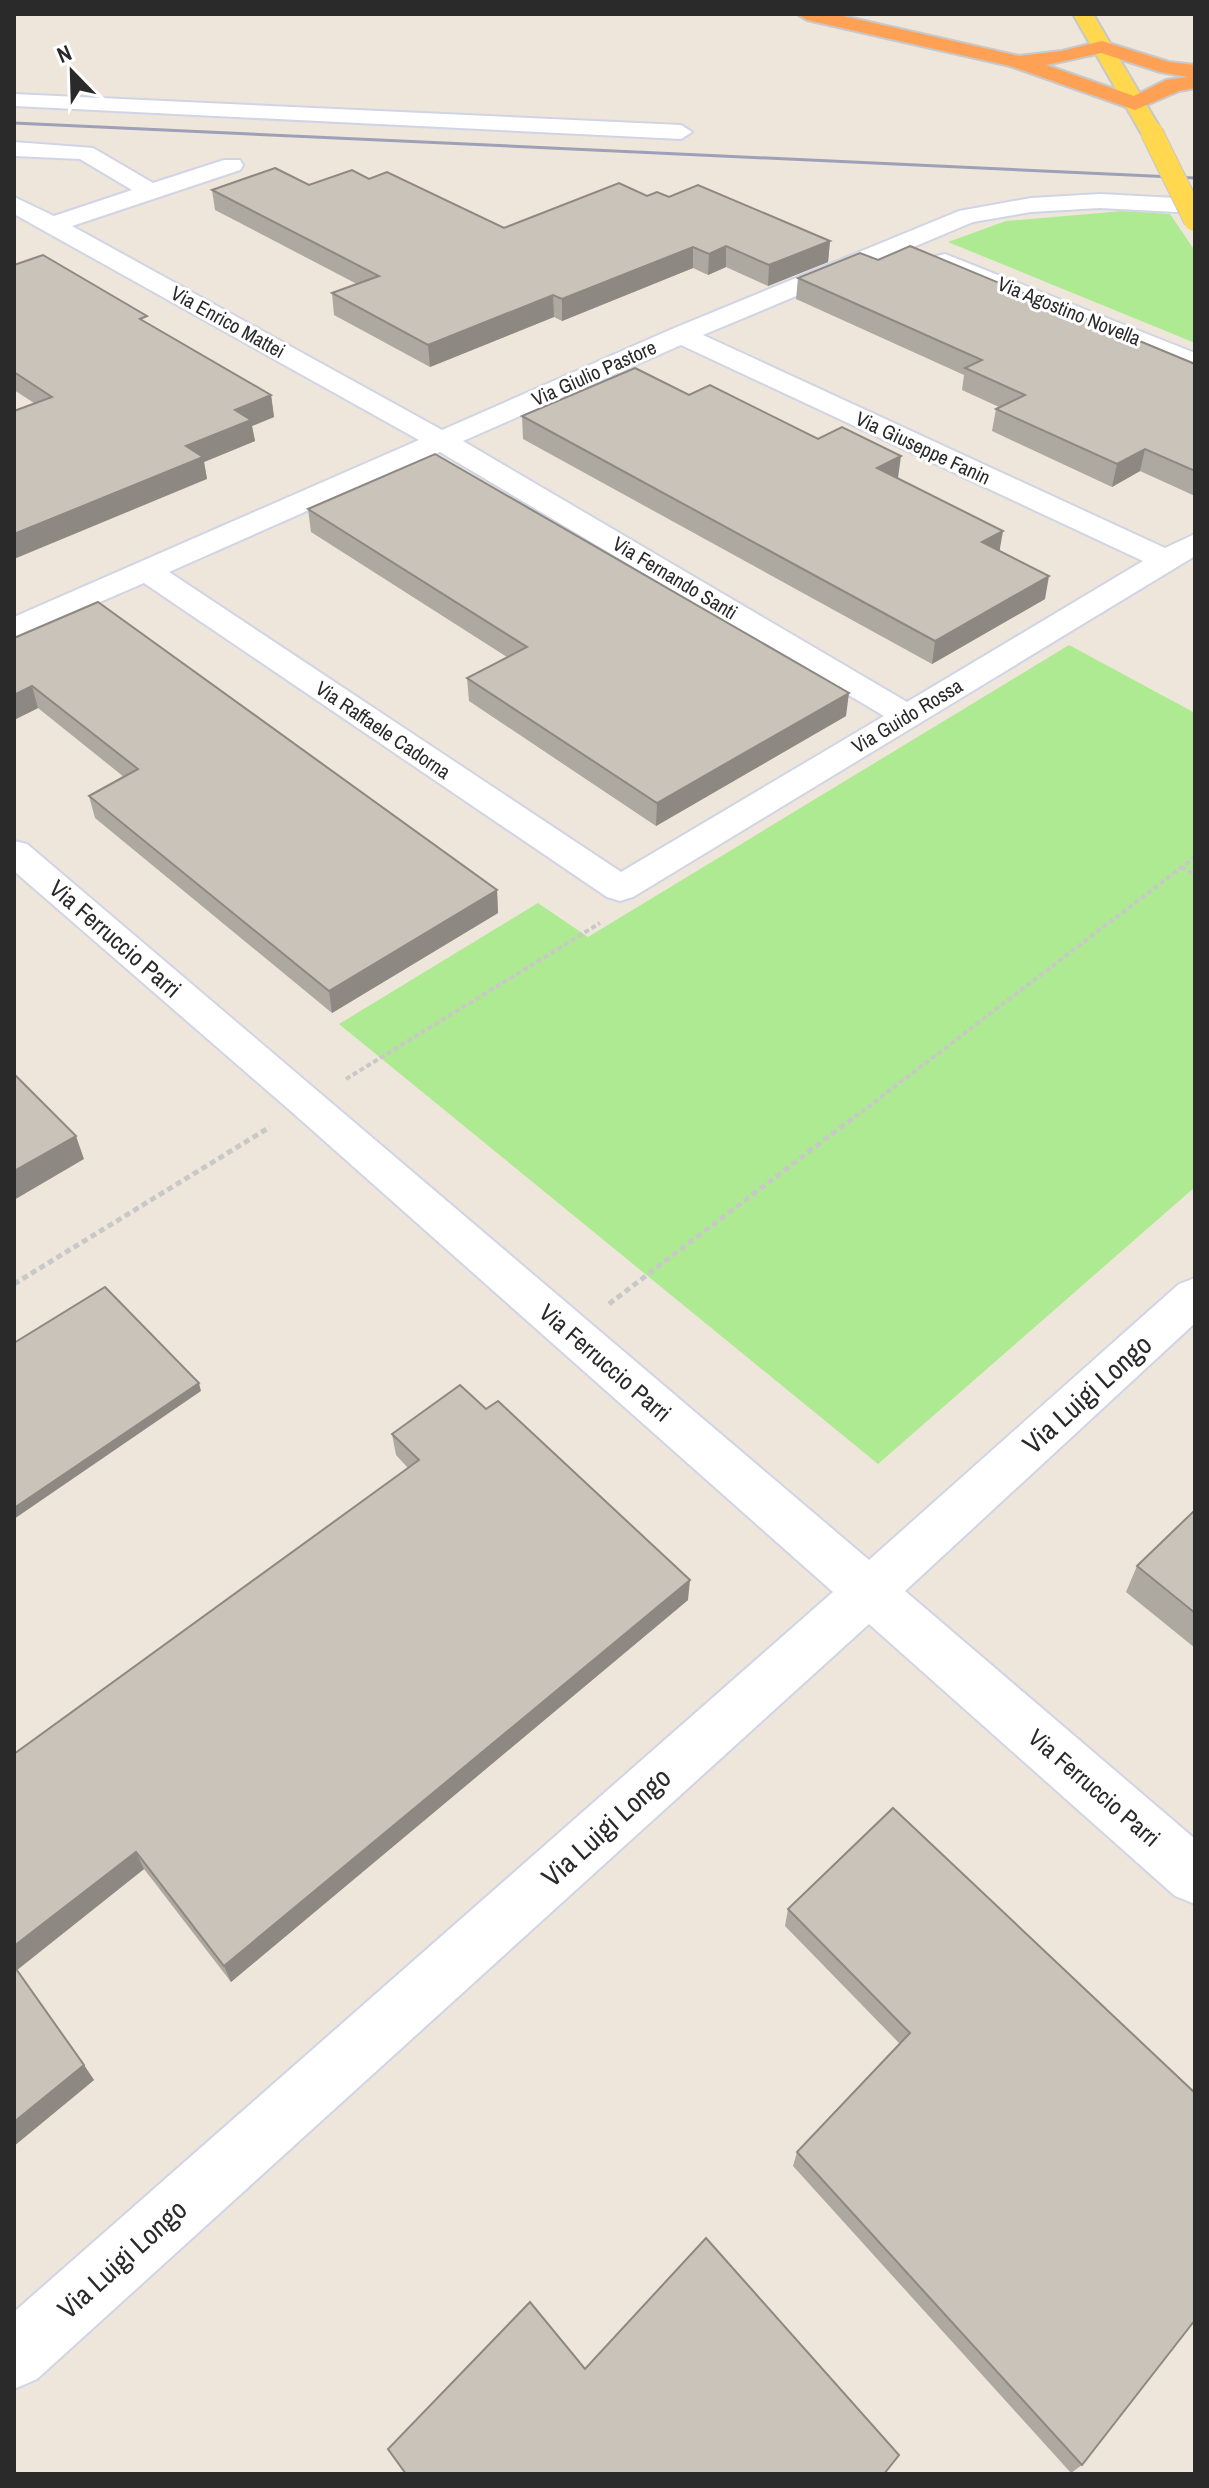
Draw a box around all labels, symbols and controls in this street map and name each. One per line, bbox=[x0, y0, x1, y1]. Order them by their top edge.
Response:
north arrow bbox=[32, 32, 112, 112]
text: N bbox=[52, 37, 76, 70]
street label: Via Agostino Novella bbox=[994, 270, 1145, 352]
street label: Via Enrico Mattei bbox=[166, 279, 290, 364]
street label: Via Giulio Pastore bbox=[527, 333, 660, 412]
street label: Via Giuseppe Fanin bbox=[851, 405, 995, 491]
street label: Via Fernando Santi bbox=[608, 530, 743, 625]
street label: Via Guido Rossa bbox=[846, 672, 967, 759]
street label: Via Raffaele Cadorna bbox=[311, 674, 456, 785]
street label: Via Ferruccio Parri bbox=[43, 872, 188, 1004]
street label: Via Ferruccio Parri bbox=[533, 1296, 678, 1428]
street label: Via Luigi Longo bbox=[1014, 1326, 1160, 1462]
street label: Via Ferruccio Parri bbox=[1022, 1721, 1167, 1853]
street label: Via Luigi Longo bbox=[533, 1759, 679, 1895]
street label: Via Luigi Longo bbox=[49, 2191, 195, 2327]

